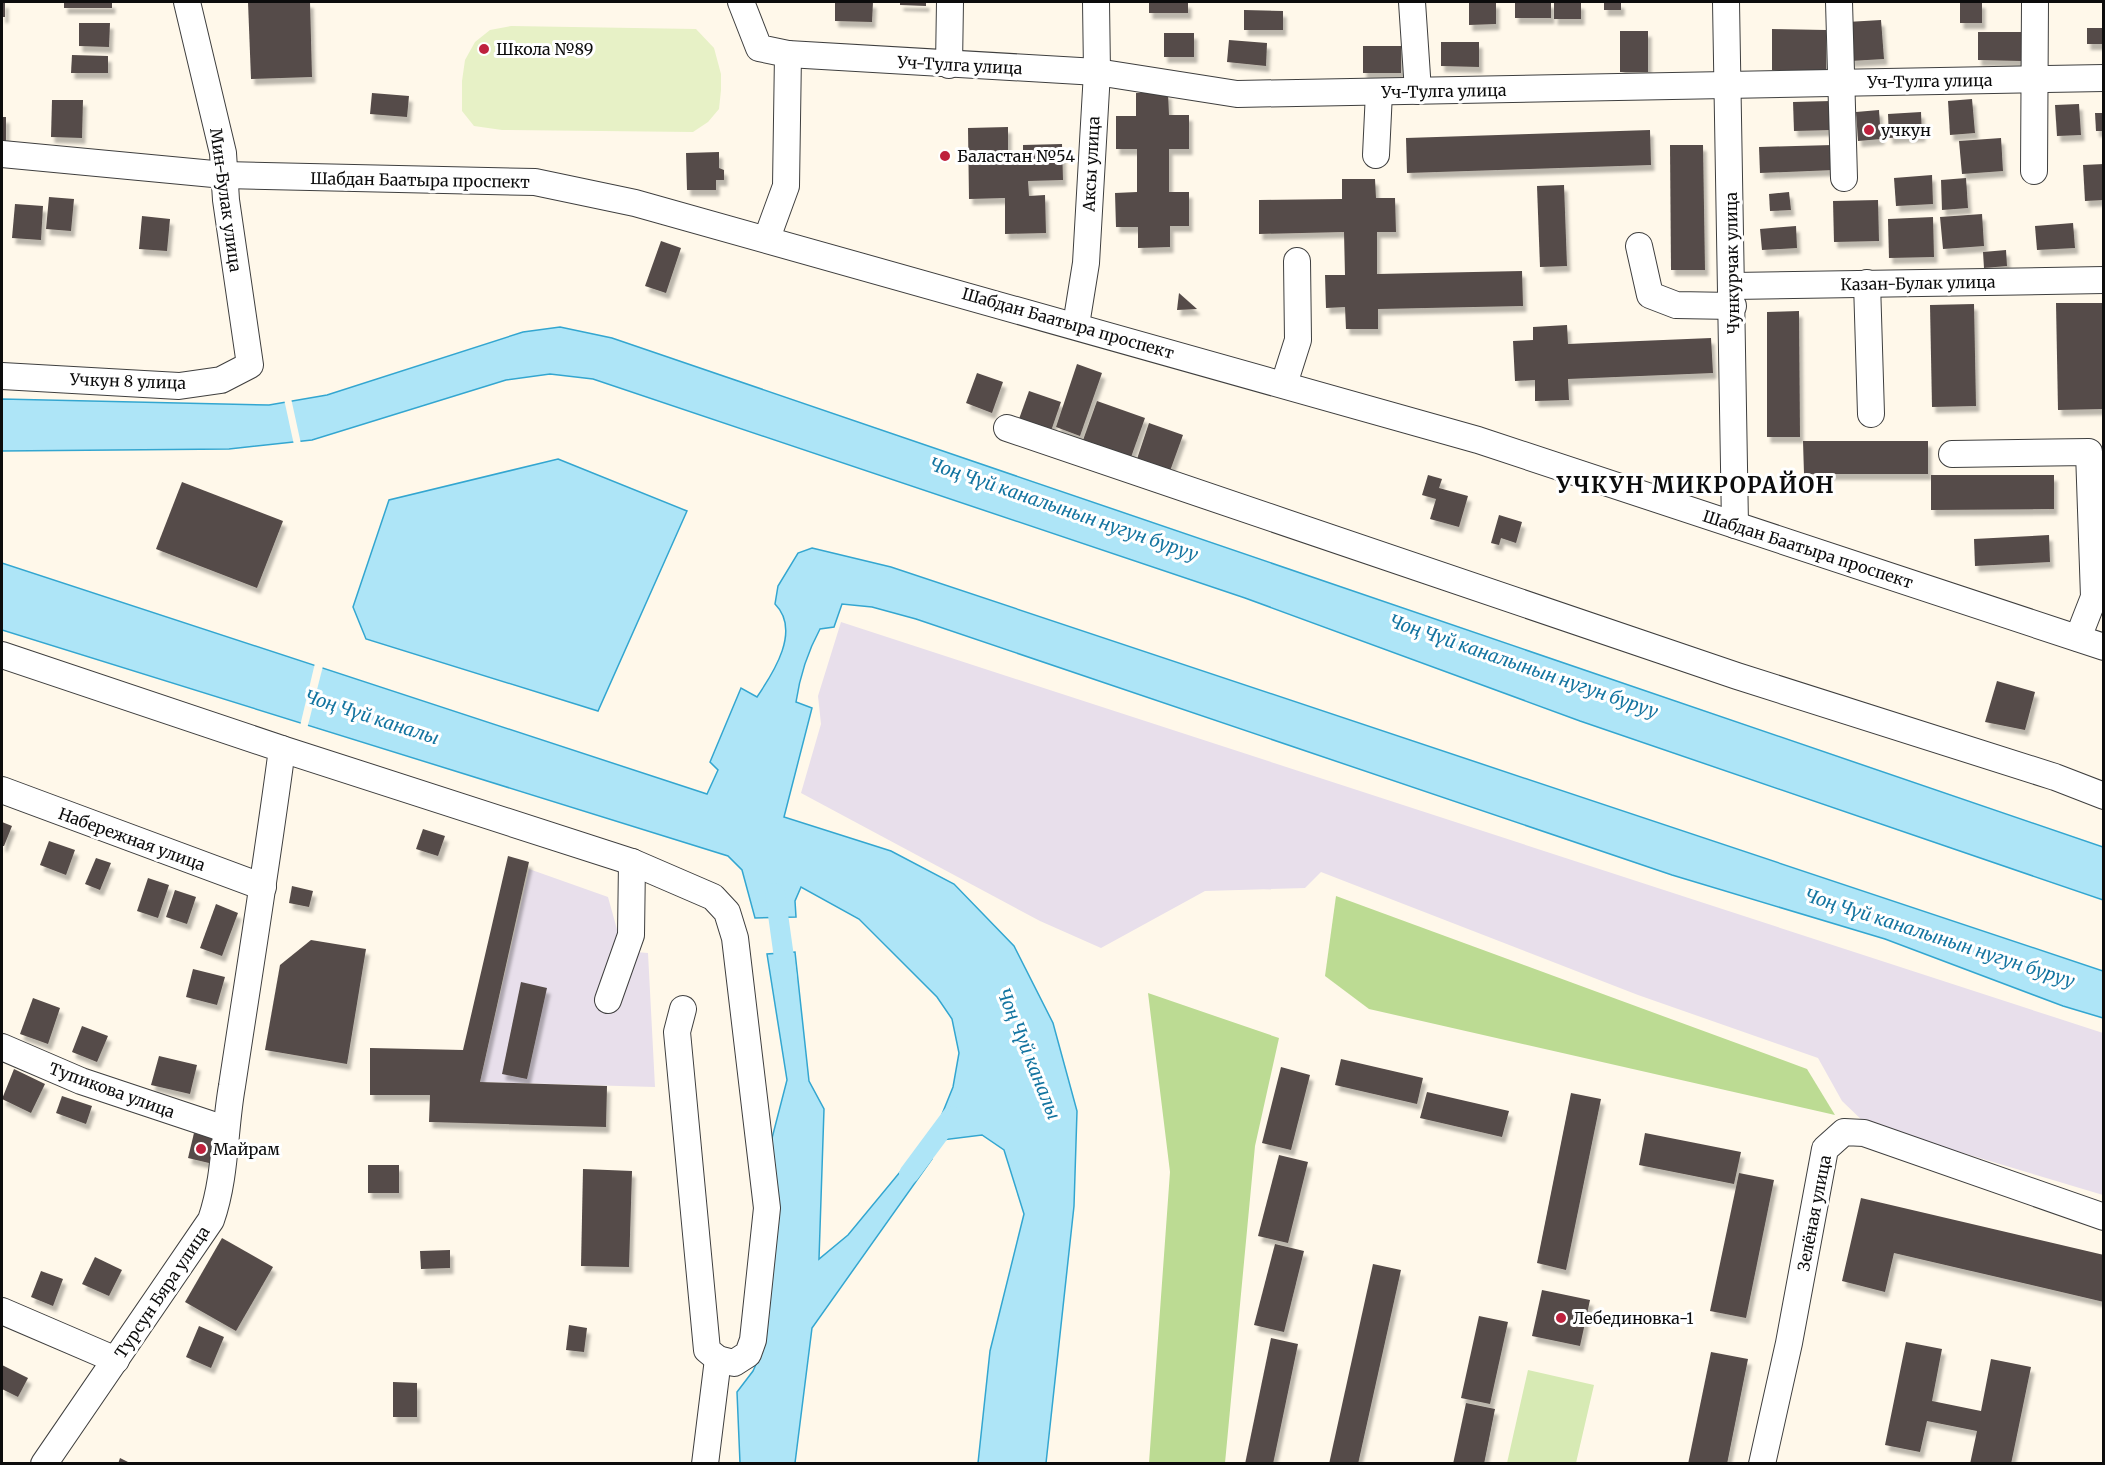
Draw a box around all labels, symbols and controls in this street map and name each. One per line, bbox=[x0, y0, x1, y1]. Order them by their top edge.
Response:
place label: Школа №89 bbox=[496, 39, 593, 59]
marker: Школа №89 bbox=[477, 42, 491, 56]
street label: Уч-Тулга улица bbox=[896, 52, 1023, 78]
street label: Уч-Тулга улица bbox=[1866, 70, 1993, 92]
street label: Уч-Тулга улица bbox=[1380, 80, 1507, 102]
street label: Аксы улица bbox=[1078, 115, 1104, 213]
place label: учкун bbox=[1881, 120, 1931, 140]
marker: учкун bbox=[1862, 123, 1876, 137]
street label: Мин-Булак улица bbox=[206, 127, 246, 274]
place label: Баластан №54 bbox=[957, 146, 1075, 166]
marker: Баластан №54 bbox=[938, 149, 952, 163]
street label: Шабдан Баатыра проспект bbox=[310, 168, 530, 192]
street label: Чункурчак улица bbox=[1721, 191, 1743, 334]
street label: Казан-Булак улица bbox=[1840, 272, 1996, 294]
street label: Шабдан Баатыра проспект bbox=[960, 283, 1177, 363]
street label: Учкун 8 улица bbox=[69, 369, 187, 393]
water label: Чоң Чүй каналынын нугун буруу bbox=[927, 452, 1201, 566]
district label: УЧКУН МИКРОРАЙОН bbox=[1556, 470, 1835, 499]
street label: Шабдан Баатыра проспект bbox=[1700, 506, 1916, 593]
water label: Чоң Чүй каналынын нугун буруу bbox=[1387, 609, 1661, 723]
water label: Чоң Чүй каналы bbox=[302, 685, 442, 749]
street label: Набережная улица bbox=[56, 803, 208, 875]
water label: Чоң Чүй каналынын нугун буруу bbox=[1802, 883, 2078, 993]
water label: Чоң Чүй каналы bbox=[992, 985, 1066, 1123]
street label: Тупикова улица bbox=[46, 1058, 178, 1122]
place label: Майрам bbox=[213, 1139, 280, 1159]
marker: Майрам bbox=[194, 1142, 208, 1156]
street label: Зелёная улица bbox=[1793, 1153, 1835, 1273]
street label: Турсун Бяра улица bbox=[110, 1222, 214, 1362]
place label: Лебединовка-1 bbox=[1573, 1308, 1693, 1328]
marker: Лебединовка-1 bbox=[1554, 1311, 1568, 1325]

